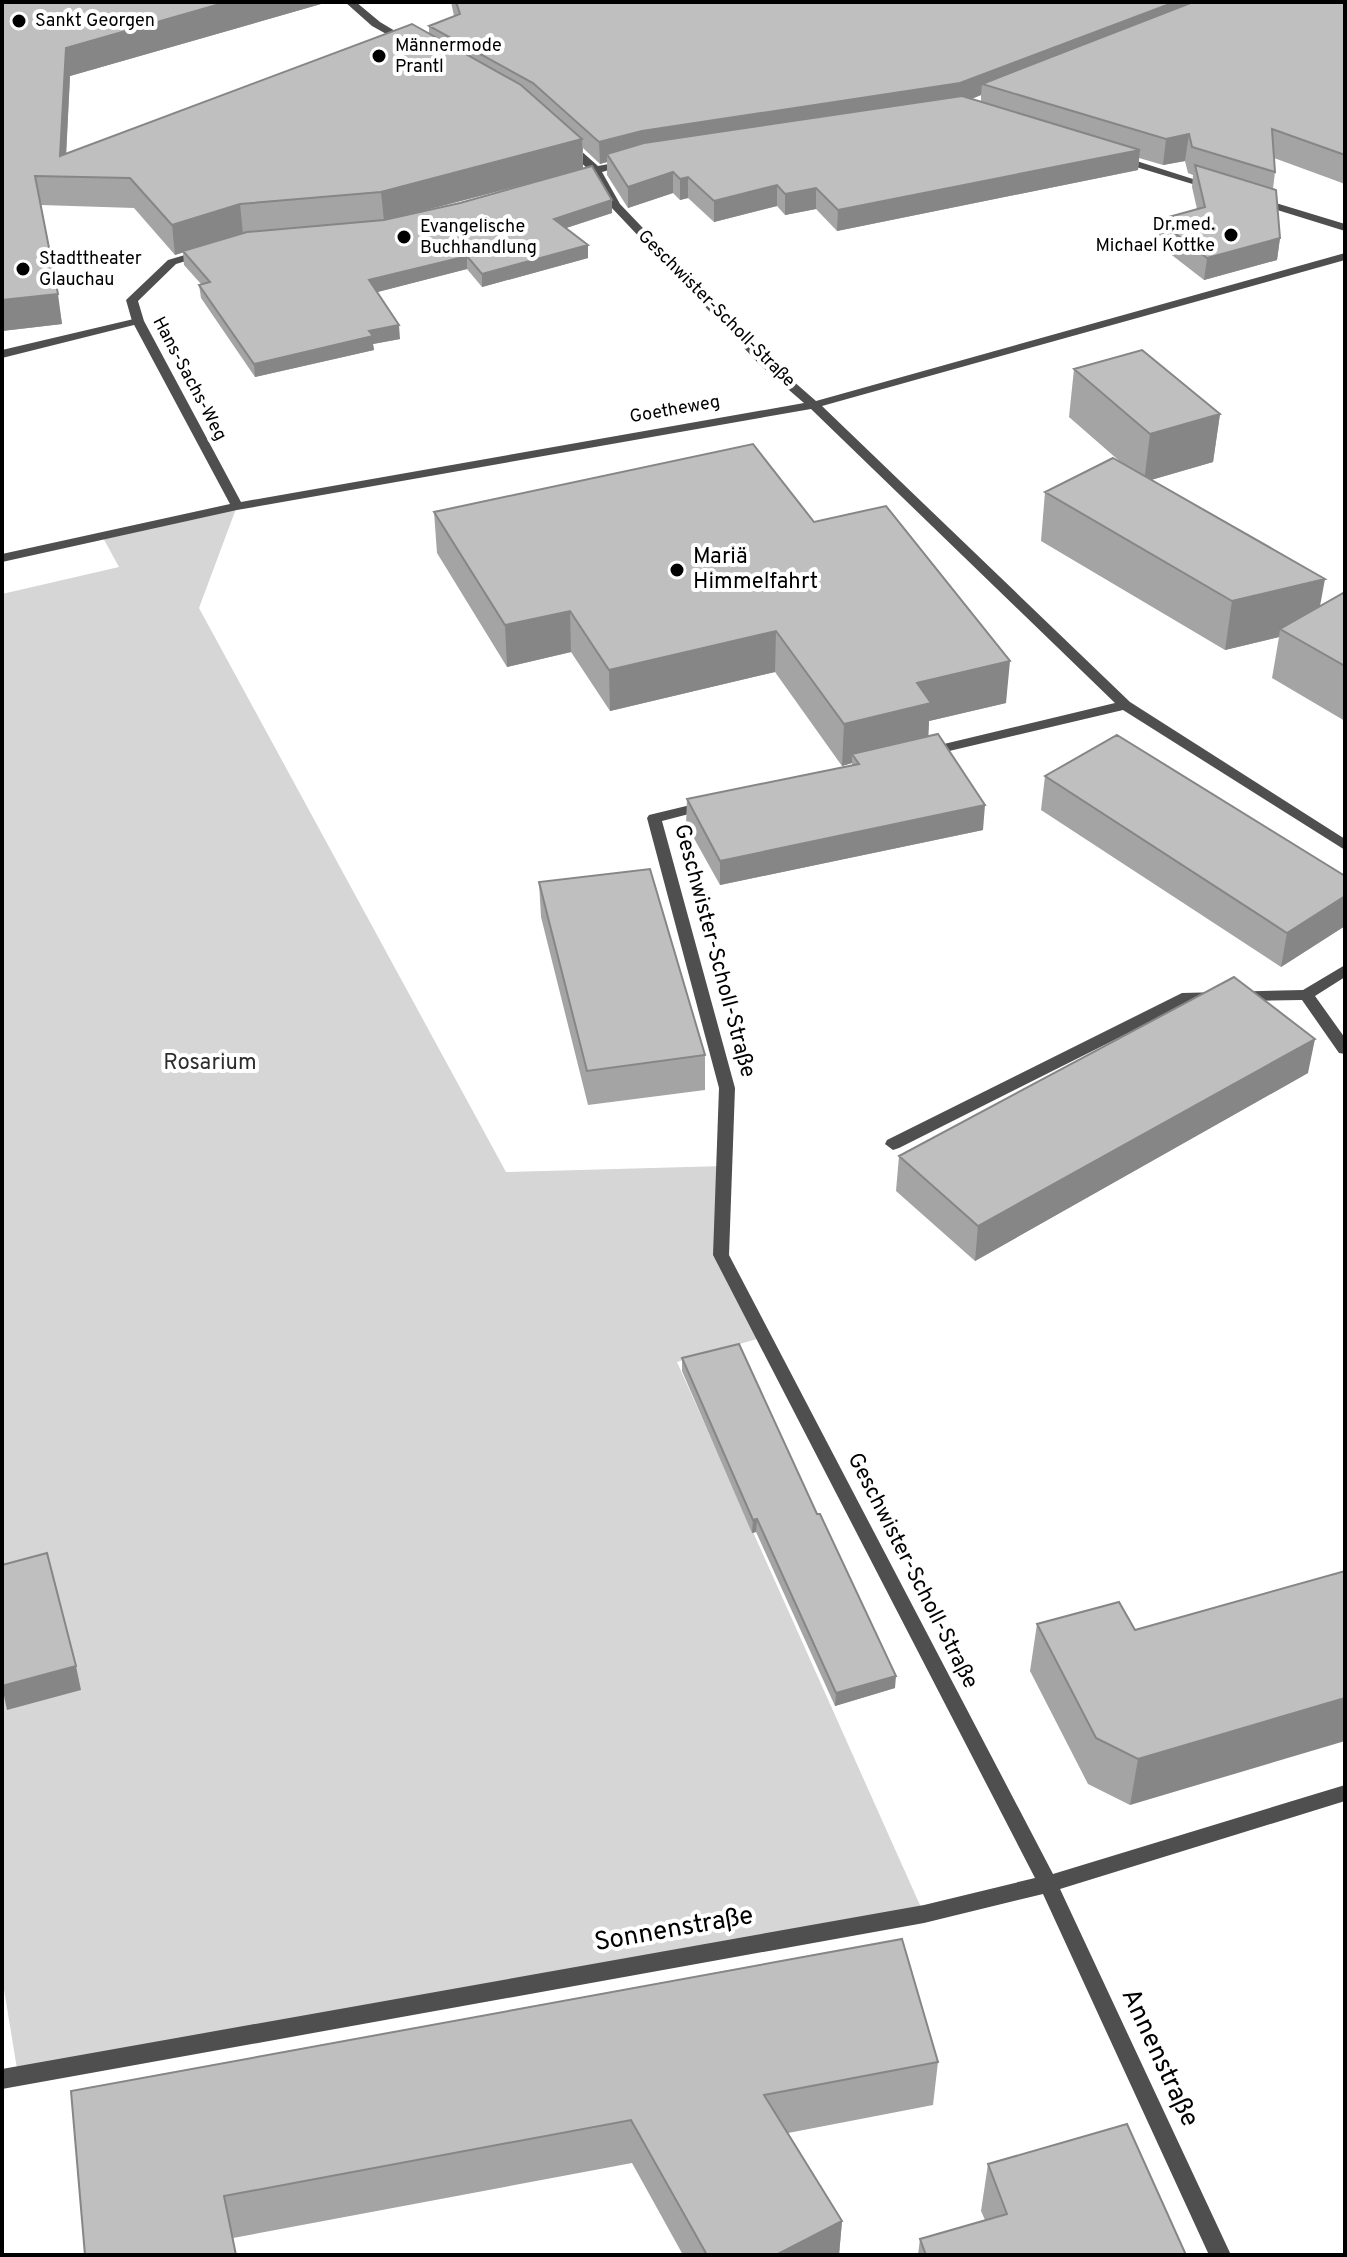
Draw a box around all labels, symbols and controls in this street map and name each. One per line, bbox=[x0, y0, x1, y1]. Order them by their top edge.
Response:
place label: Sankt Georgen bbox=[35, 10, 155, 33]
marker: Sankt Georgen bbox=[10, 12, 28, 30]
place label: Männermode Prantl bbox=[395, 35, 502, 79]
marker: Männermode Prantl bbox=[370, 47, 388, 65]
place label: Dr.med. Michael Kottke bbox=[1095, 214, 1215, 258]
place label: Evangelische Buchhandlung bbox=[420, 216, 537, 260]
street label: Geschwister-Scholl-Straße bbox=[632, 225, 800, 393]
marker: Dr.med. Michael Kottke bbox=[1222, 226, 1240, 244]
marker: Evangelische Buchhandlung bbox=[395, 228, 413, 246]
place label: Stadttheater Glauchau bbox=[39, 248, 142, 292]
marker: Stadttheater Glauchau bbox=[14, 260, 32, 278]
street label: Hans-Sachs-Weg bbox=[147, 313, 231, 445]
street label: Goetheweg bbox=[628, 391, 722, 429]
place label: Mariä Himmelfahrt bbox=[693, 544, 818, 596]
marker: Mariä Himmelfahrt bbox=[668, 561, 686, 579]
street label: Geschwister-Scholl-Straße bbox=[667, 821, 761, 1081]
park label: Rosarium bbox=[163, 1050, 257, 1077]
street label: Geschwister-Scholl-Straße bbox=[841, 1449, 983, 1693]
street label: Sonnenstraße bbox=[592, 1900, 756, 1960]
street label: Annenstraße bbox=[1113, 1984, 1205, 2132]

